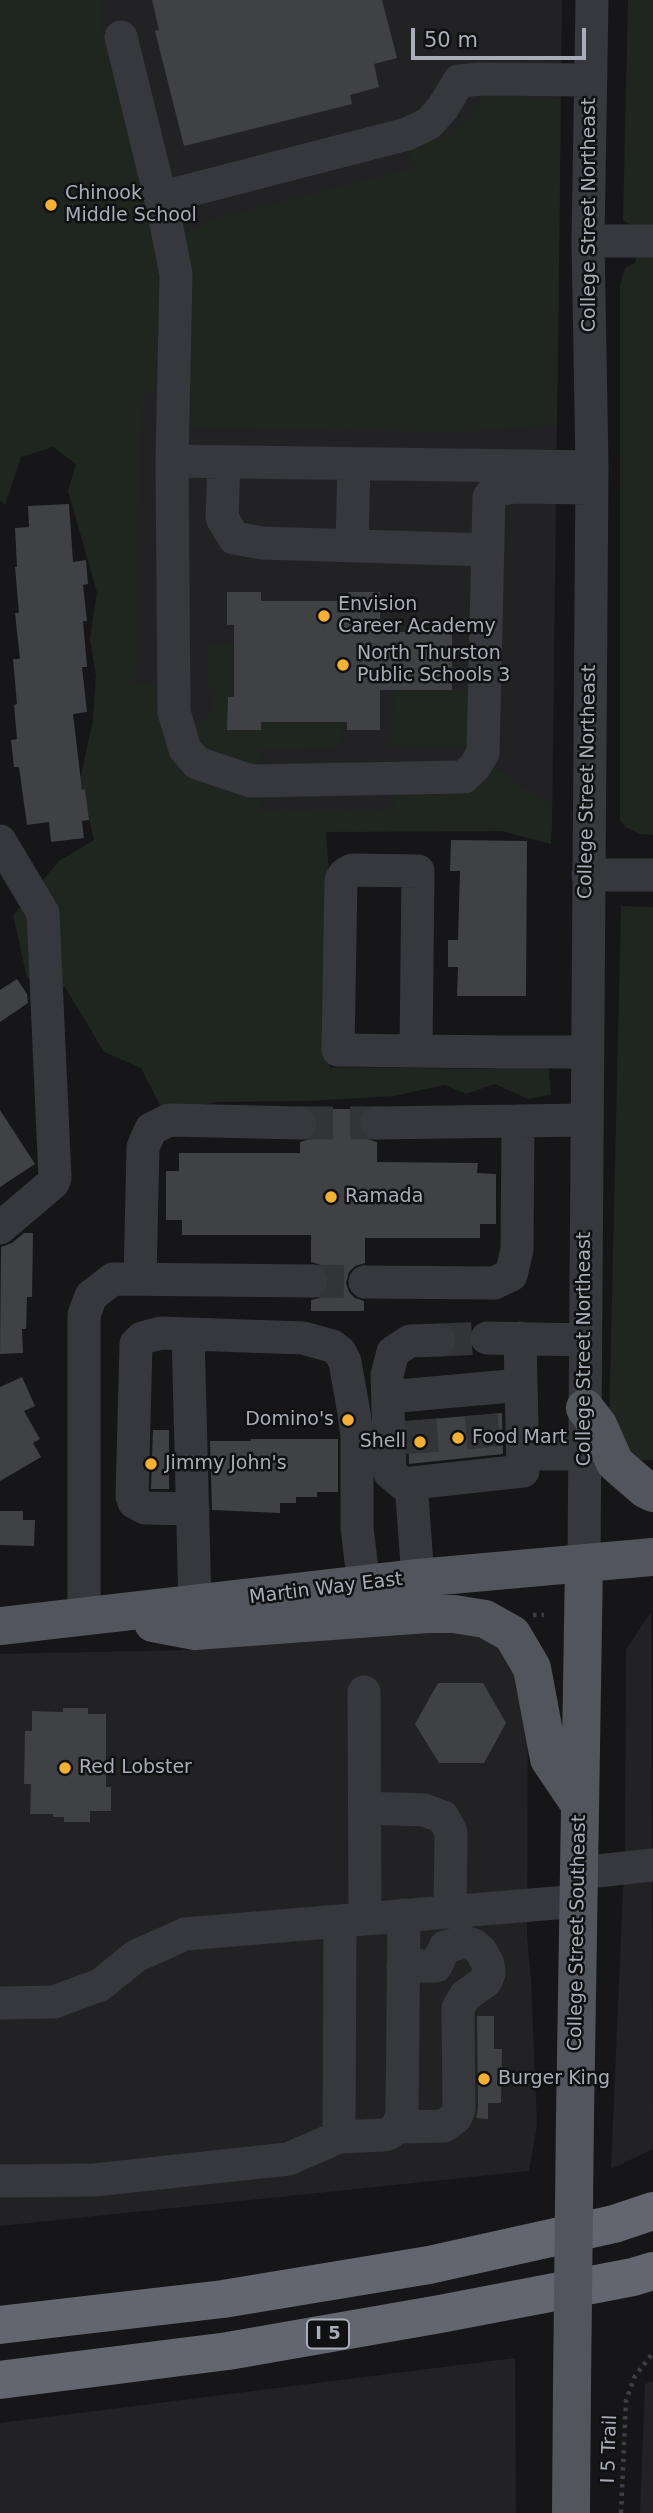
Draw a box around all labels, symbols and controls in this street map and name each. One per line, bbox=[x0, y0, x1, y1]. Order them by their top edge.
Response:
scale bar bbox=[415, 14, 590, 58]
text: 50 m bbox=[424, 28, 478, 52]
street label: College Street Northeast bbox=[579, 98, 601, 332]
place label: Chinook Middle School bbox=[65, 183, 197, 227]
marker: Chinook Middle School bbox=[43, 197, 59, 213]
place label: Envision Career Academy bbox=[338, 594, 496, 638]
marker: Envision Career Academy bbox=[316, 608, 332, 624]
place label: North Thurston Public Schools 3 bbox=[357, 643, 510, 687]
marker: North Thurston Public Schools 3 bbox=[335, 657, 351, 673]
street label: College Street Northeast bbox=[575, 665, 601, 899]
place label: Ramada bbox=[345, 1186, 423, 1208]
marker: Ramada bbox=[323, 1189, 339, 1205]
street label: College Street Northeast bbox=[574, 1232, 596, 1466]
place label: Domino's bbox=[245, 1409, 334, 1431]
marker: Domino's bbox=[340, 1412, 356, 1428]
place label: Food Mart bbox=[472, 1427, 567, 1449]
marker: Food Mart bbox=[450, 1430, 466, 1446]
place label: Shell bbox=[360, 1431, 406, 1453]
marker: Shell bbox=[412, 1434, 428, 1450]
place label: Jimmy John's bbox=[165, 1453, 287, 1475]
marker: Jimmy John's bbox=[143, 1456, 159, 1472]
street label: Martin Way East bbox=[248, 1568, 404, 1610]
place label: Red Lobster bbox=[79, 1757, 192, 1779]
marker: Red Lobster bbox=[57, 1760, 73, 1776]
street label: College Street Southeast bbox=[565, 1815, 591, 2051]
place label: Burger King bbox=[498, 2068, 610, 2090]
marker: Burger King bbox=[476, 2071, 492, 2087]
road number: I 5 bbox=[307, 2320, 349, 2348]
street label: I 5 Trail bbox=[597, 2414, 623, 2484]

